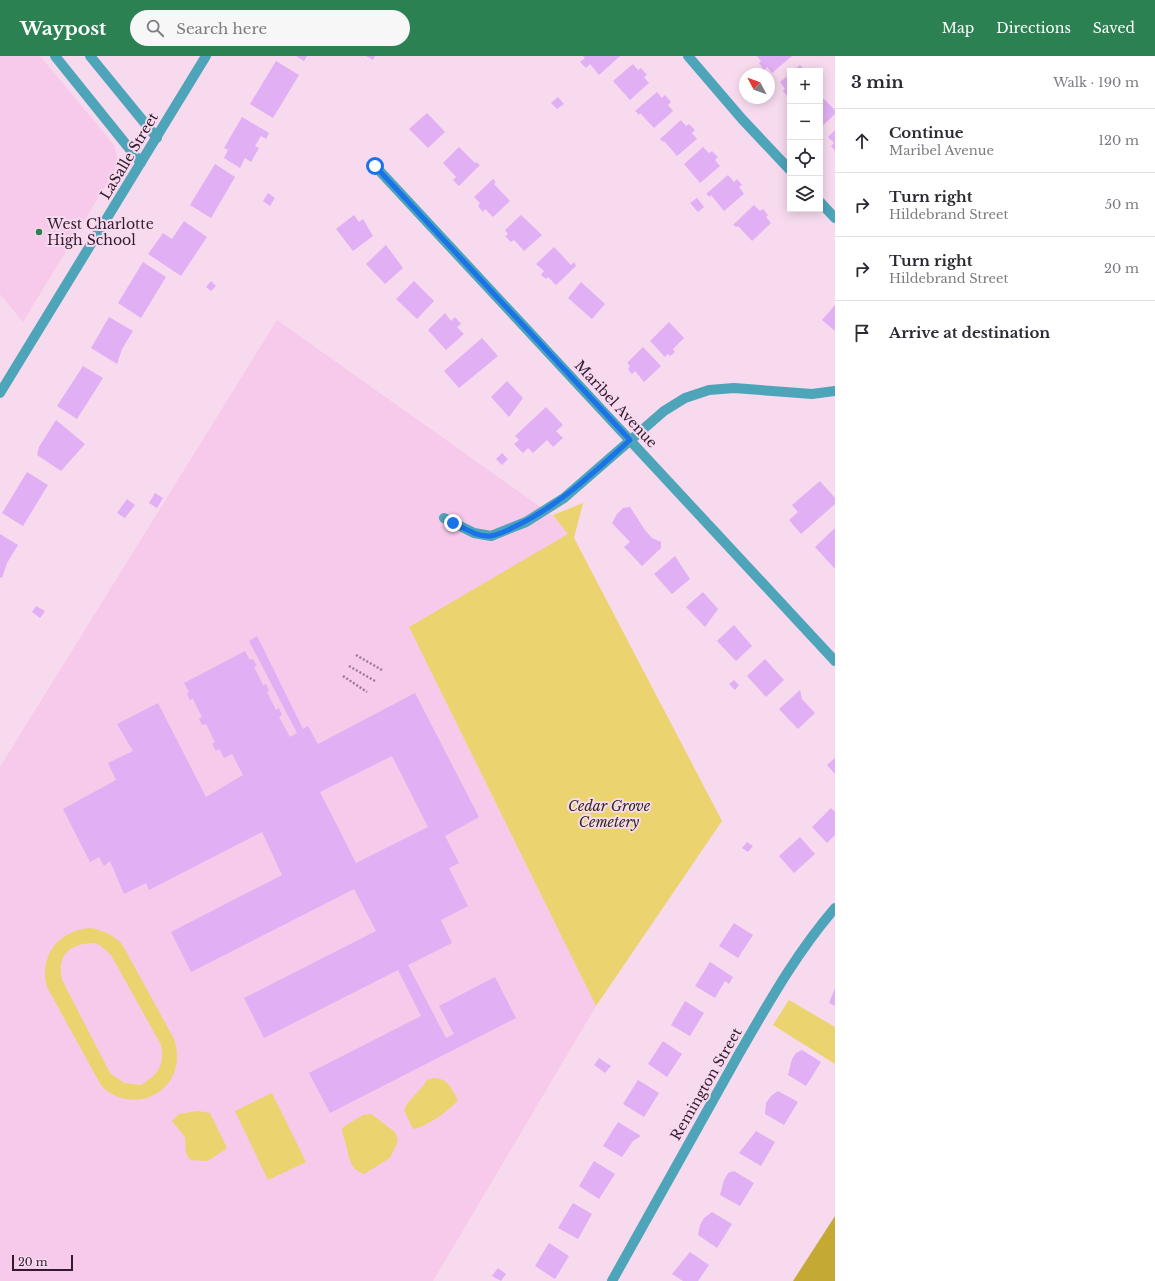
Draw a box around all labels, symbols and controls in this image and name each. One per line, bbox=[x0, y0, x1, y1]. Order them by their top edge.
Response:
search box bbox=[130, 10, 410, 46]
text: Waypost bbox=[20, 17, 106, 40]
icon: search bbox=[144, 17, 166, 39]
text: Search here bbox=[176, 19, 267, 38]
text: Map bbox=[942, 19, 974, 37]
text: Directions bbox=[996, 19, 1071, 37]
text: Saved bbox=[1093, 19, 1135, 37]
north arrow bbox=[739, 68, 775, 104]
map controls bbox=[787, 68, 823, 212]
button: + bbox=[787, 68, 823, 104]
text: 3 min bbox=[851, 72, 904, 93]
text: Walk · 190 m bbox=[1053, 74, 1139, 91]
button: − bbox=[787, 104, 823, 140]
street label: LaSalle Street bbox=[96, 109, 162, 203]
text: Continue bbox=[889, 123, 964, 142]
icon: ahead bbox=[851, 130, 873, 152]
text: 120 m bbox=[1098, 132, 1139, 149]
button: locate bbox=[787, 140, 823, 176]
text: Maribel Avenue bbox=[889, 142, 994, 159]
route start bbox=[366, 157, 384, 175]
button: layers bbox=[787, 176, 823, 212]
text: Turn right bbox=[889, 187, 972, 206]
icon: right bbox=[851, 194, 873, 216]
text: 50 m bbox=[1105, 196, 1139, 213]
text: Hildebrand Street bbox=[889, 206, 1008, 223]
place label: West Charlotte High School bbox=[46, 215, 154, 249]
marker: West Charlotte High School bbox=[34, 227, 44, 237]
text: Turn right bbox=[889, 251, 972, 270]
icon: right bbox=[851, 258, 873, 280]
text: 20 m bbox=[1104, 260, 1139, 277]
text: Hildebrand Street bbox=[889, 270, 1008, 287]
icon: arrive bbox=[851, 322, 873, 344]
text: Arrive at destination bbox=[889, 323, 1050, 342]
street label: Maribel Avenue bbox=[571, 357, 661, 451]
route end bbox=[444, 514, 462, 532]
park label: Cedar Grove Cemetery bbox=[568, 797, 651, 831]
street label: Remington Street bbox=[666, 1024, 746, 1143]
scale bar bbox=[12, 1253, 73, 1272]
text: 20 m bbox=[18, 1255, 48, 1269]

